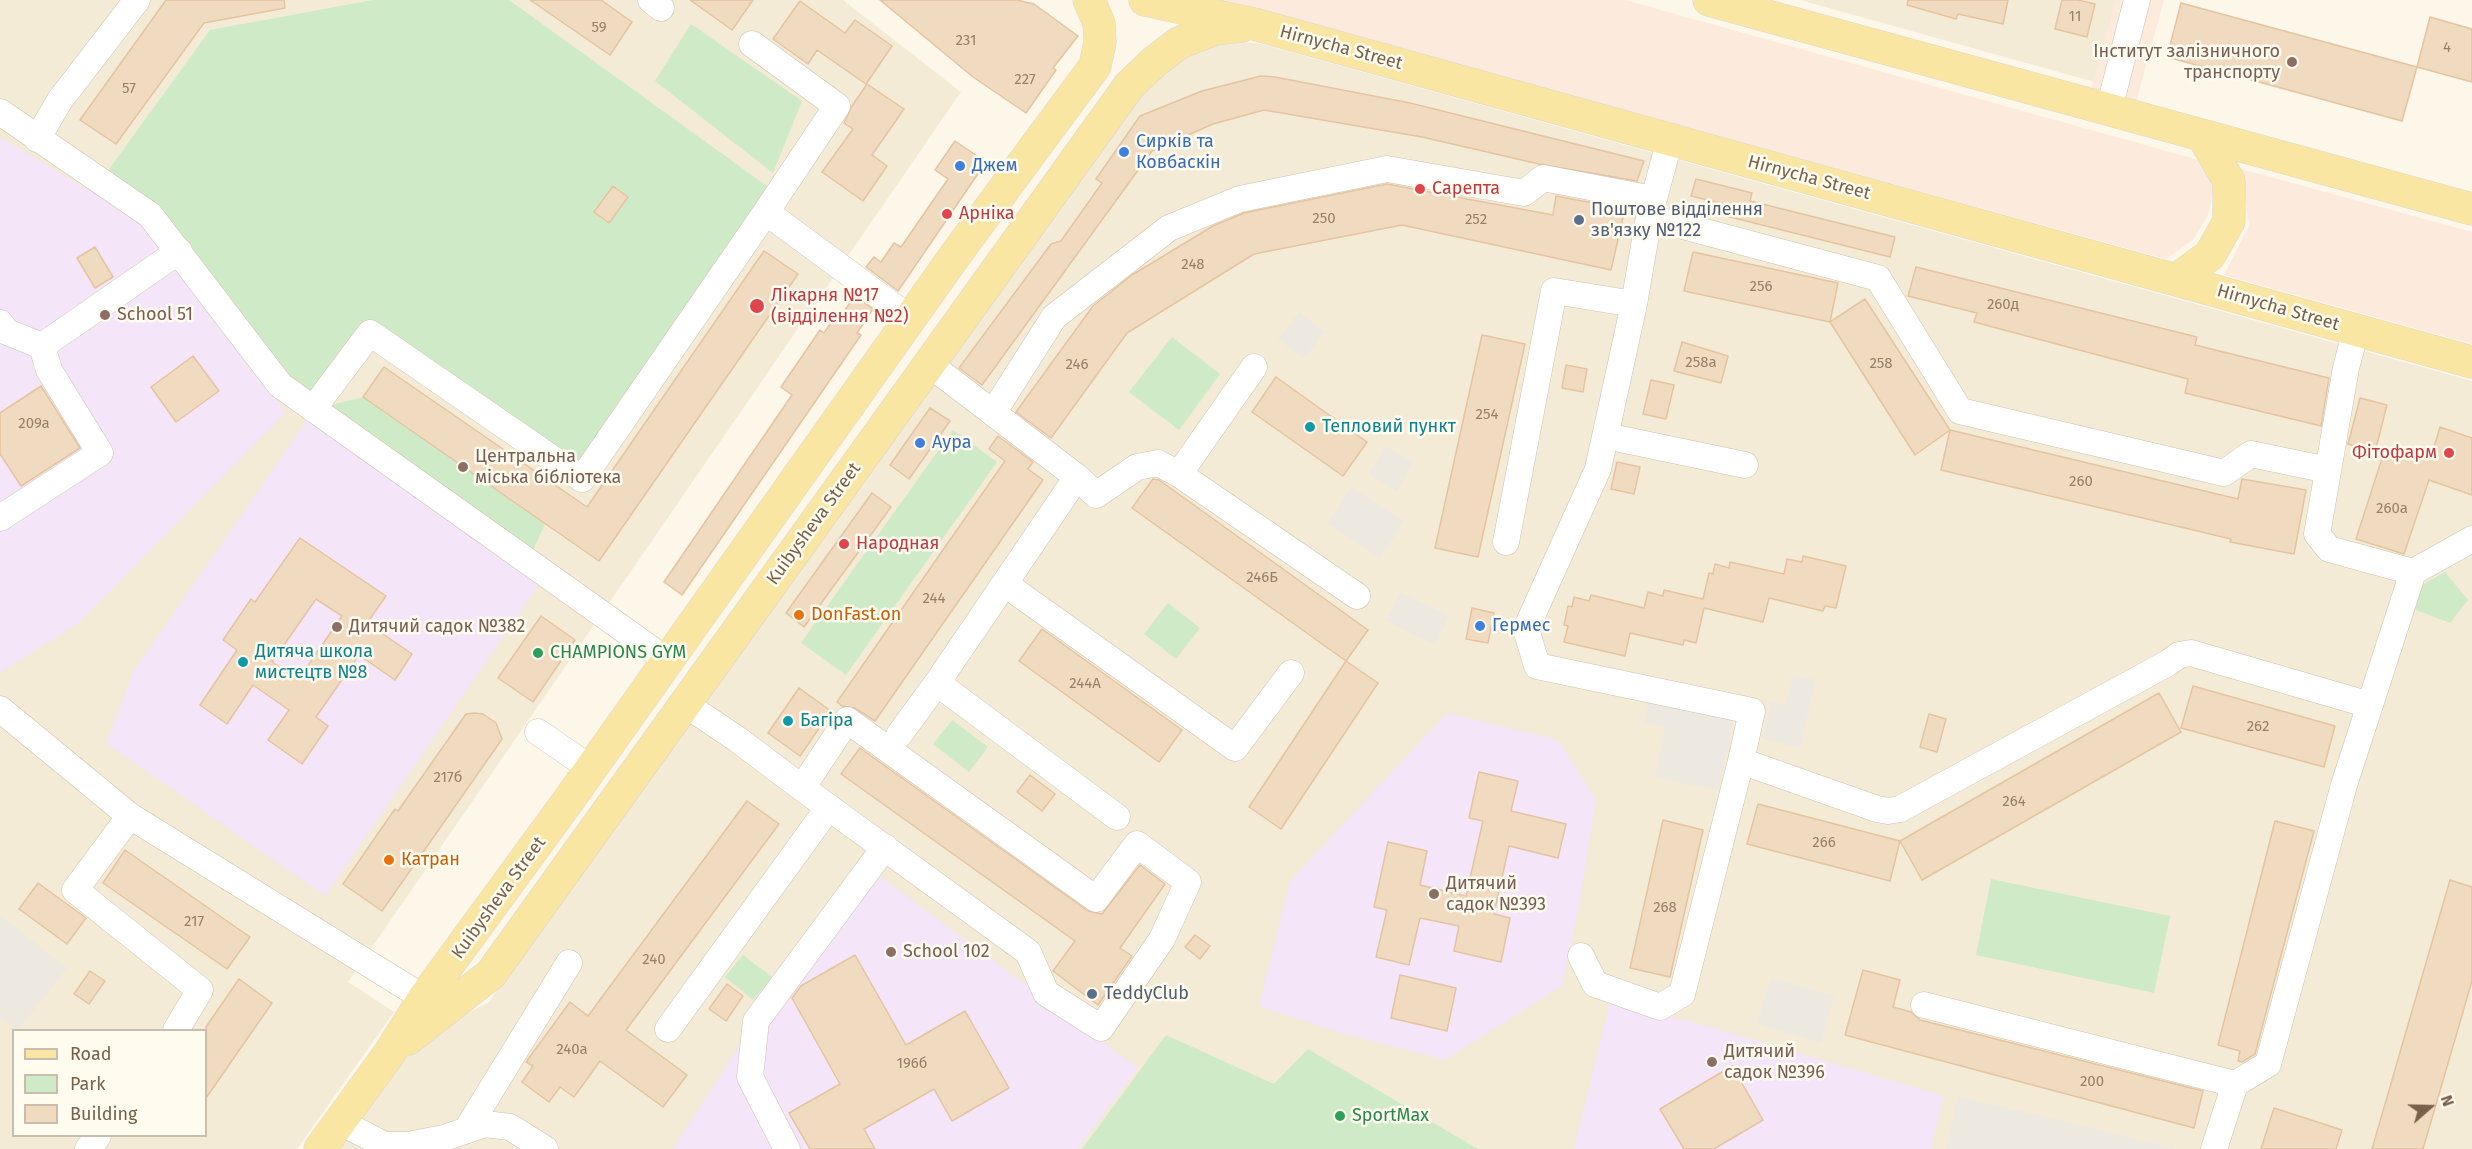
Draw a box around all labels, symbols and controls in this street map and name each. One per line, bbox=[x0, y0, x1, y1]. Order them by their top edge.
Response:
house number: 11 bbox=[2069, 8, 2081, 26]
house number: 59 bbox=[591, 19, 607, 37]
street label: Hirnycha Street bbox=[1277, 21, 1405, 75]
house number: 231 bbox=[956, 32, 976, 50]
house number: 4 bbox=[2443, 39, 2451, 57]
place label: Інститут залізничного транспорту bbox=[2093, 41, 2280, 84]
marker: Інститут залізничного транспорту bbox=[2285, 55, 2299, 69]
house number: 227 bbox=[1014, 71, 1036, 89]
house number: 57 bbox=[122, 80, 136, 98]
place label: Сирків та Ковбаскін bbox=[1136, 131, 1221, 174]
marker: Сирків та Ковбаскін bbox=[1117, 145, 1131, 159]
street label: Hirnycha Street bbox=[1745, 151, 1873, 205]
place label: Джем bbox=[972, 155, 1018, 177]
marker: Джем bbox=[953, 159, 967, 173]
place label: Сарепта bbox=[1432, 178, 1500, 200]
marker: Сарепта bbox=[1413, 182, 1427, 196]
place label: Поштове відділення зв'язку №122 bbox=[1591, 199, 1763, 242]
place label: Арніка bbox=[959, 203, 1015, 225]
marker: Арніка bbox=[940, 207, 954, 221]
house number: 250 bbox=[1312, 210, 1336, 228]
house number: 252 bbox=[1465, 211, 1487, 229]
marker: Поштове відділення зв'язку №122 bbox=[1572, 213, 1586, 227]
house number: 248 bbox=[1181, 256, 1205, 274]
house number: 256 bbox=[1750, 278, 1772, 296]
street label: Hirnycha Street bbox=[2214, 280, 2342, 336]
place label: Лікарня №17 (відділення №2) bbox=[771, 285, 909, 328]
house number: 260д bbox=[1987, 296, 2019, 314]
marker: Лікарня №17 (відділення №2) bbox=[748, 297, 766, 315]
place label: School 51 bbox=[117, 304, 193, 326]
marker: School 51 bbox=[98, 308, 112, 322]
house number: 258а bbox=[1685, 354, 1717, 372]
house number: 258 bbox=[1869, 355, 1893, 373]
house number: 246 bbox=[1066, 356, 1088, 374]
house number: 254 bbox=[1476, 406, 1498, 424]
house number: 209а bbox=[18, 415, 50, 433]
place label: Тепловий пункт bbox=[1322, 416, 1456, 438]
marker: Тепловий пункт bbox=[1303, 420, 1317, 434]
place label: Аура bbox=[932, 432, 971, 454]
marker: Аура bbox=[913, 436, 927, 450]
place label: Фітофарм bbox=[2352, 442, 2437, 464]
place label: Центральна міська бібліотека bbox=[475, 446, 621, 488]
marker: Фітофарм bbox=[2442, 446, 2456, 460]
street label: Kuibysheva Street bbox=[762, 459, 866, 589]
marker: Центральна міська бібліотека bbox=[456, 460, 470, 474]
house number: 260 bbox=[2069, 473, 2093, 491]
house number: 260а bbox=[2376, 500, 2408, 518]
place label: Народная bbox=[856, 533, 939, 555]
marker: Народная bbox=[837, 537, 851, 551]
house number: 246Б bbox=[1246, 569, 1278, 587]
house number: 244 bbox=[923, 590, 945, 608]
place label: DonFast.on bbox=[811, 604, 901, 626]
marker: DonFast.on bbox=[792, 608, 806, 622]
place label: Гермес bbox=[1492, 615, 1550, 637]
place label: Дитячий садок №382 bbox=[349, 616, 525, 638]
marker: Гермес bbox=[1473, 619, 1487, 633]
marker: Дитячий садок №382 bbox=[330, 620, 344, 634]
place label: Дитяча школа мистецтв №8 bbox=[255, 641, 373, 684]
place label: CHAMPIONS GYM bbox=[550, 642, 686, 664]
marker: CHAMPIONS GYM bbox=[531, 646, 545, 660]
marker: Дитяча школа мистецтв №8 bbox=[236, 655, 250, 669]
house number: 244А bbox=[1069, 675, 1101, 693]
place label: Багіра bbox=[800, 710, 853, 732]
marker: Багіра bbox=[781, 714, 795, 728]
house number: 262 bbox=[2247, 718, 2269, 736]
house number: 217б bbox=[434, 769, 462, 787]
house number: 264 bbox=[2002, 793, 2026, 811]
street label: Kuibysheva Street bbox=[447, 833, 551, 963]
house number: 266 bbox=[1812, 834, 1836, 852]
place label: Катран bbox=[401, 849, 460, 871]
marker: Катран bbox=[382, 853, 396, 867]
place label: Дитячий садок №393 bbox=[1446, 873, 1546, 916]
marker: Дитячий садок №393 bbox=[1427, 887, 1441, 901]
house number: 268 bbox=[1653, 899, 1677, 917]
house number: 217 bbox=[184, 913, 204, 931]
place label: School 102 bbox=[903, 941, 990, 963]
marker: School 102 bbox=[884, 945, 898, 959]
house number: 240 bbox=[642, 951, 666, 969]
place label: TeddyClub bbox=[1104, 983, 1189, 1005]
marker: TeddyClub bbox=[1085, 987, 1099, 1001]
legend bbox=[12, 1029, 207, 1137]
house number: 240а bbox=[556, 1041, 588, 1059]
place label: Дитячий садок №396 bbox=[1724, 1041, 1825, 1084]
text: Road bbox=[70, 1043, 112, 1065]
house number: 196б bbox=[896, 1055, 928, 1073]
marker: Дитячий садок №396 bbox=[1705, 1055, 1719, 1069]
text: Park bbox=[70, 1073, 105, 1095]
house number: 200 bbox=[2080, 1073, 2104, 1091]
north arrow bbox=[2400, 1077, 2460, 1137]
text: N bbox=[2437, 1092, 2458, 1109]
text: Building bbox=[70, 1103, 137, 1125]
place label: SportMax bbox=[1352, 1105, 1429, 1127]
marker: SportMax bbox=[1333, 1109, 1347, 1123]

